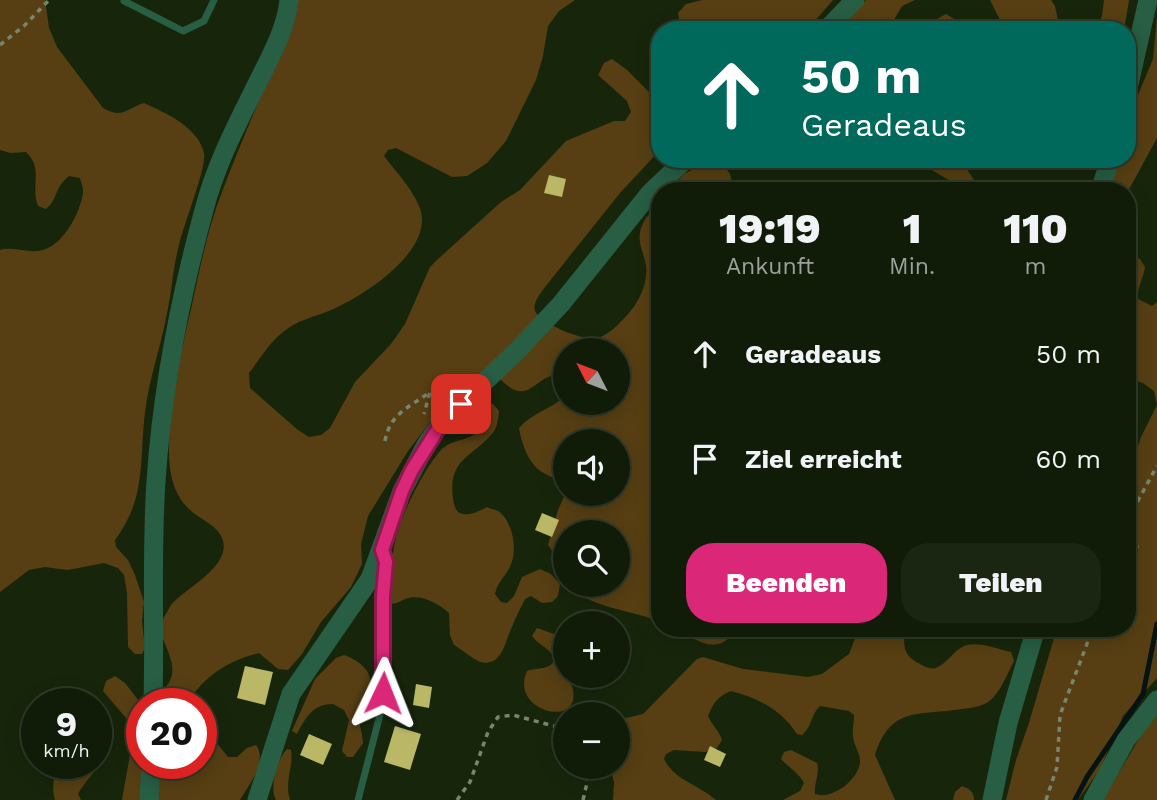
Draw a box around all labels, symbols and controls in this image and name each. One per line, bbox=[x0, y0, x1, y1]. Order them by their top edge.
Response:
text: 50 m bbox=[801, 47, 921, 105]
icon: ahead bbox=[686, 49, 777, 140]
text: Geradeaus bbox=[801, 106, 967, 144]
text: 19:19 bbox=[719, 204, 821, 253]
text: 1 bbox=[903, 204, 921, 253]
text: 110 bbox=[1003, 204, 1068, 253]
text: Ankunft bbox=[726, 253, 814, 280]
text: Min. bbox=[889, 253, 935, 280]
text: m bbox=[1025, 253, 1047, 280]
icon: ahead bbox=[686, 335, 724, 373]
north arrow bbox=[553, 338, 630, 415]
map controls bbox=[553, 338, 630, 779]
text: Geradeaus bbox=[745, 339, 881, 369]
text: 50 m bbox=[1036, 339, 1101, 369]
pin bbox=[431, 374, 491, 434]
icon: arrive bbox=[442, 385, 480, 423]
button: sound bbox=[553, 429, 630, 506]
icon: arrive bbox=[686, 440, 724, 478]
text: Ziel erreicht bbox=[745, 444, 902, 474]
text: 60 m bbox=[1035, 444, 1101, 474]
button: search bbox=[553, 520, 630, 597]
button: Beenden bbox=[686, 543, 887, 623]
button: Teilen bbox=[901, 543, 1101, 623]
button: + bbox=[553, 611, 630, 688]
position arrow bbox=[346, 656, 420, 730]
speed limit sign: 20 bbox=[126, 688, 217, 779]
button: − bbox=[553, 702, 630, 779]
text: 9 bbox=[56, 703, 77, 745]
text: km/h bbox=[43, 740, 90, 761]

